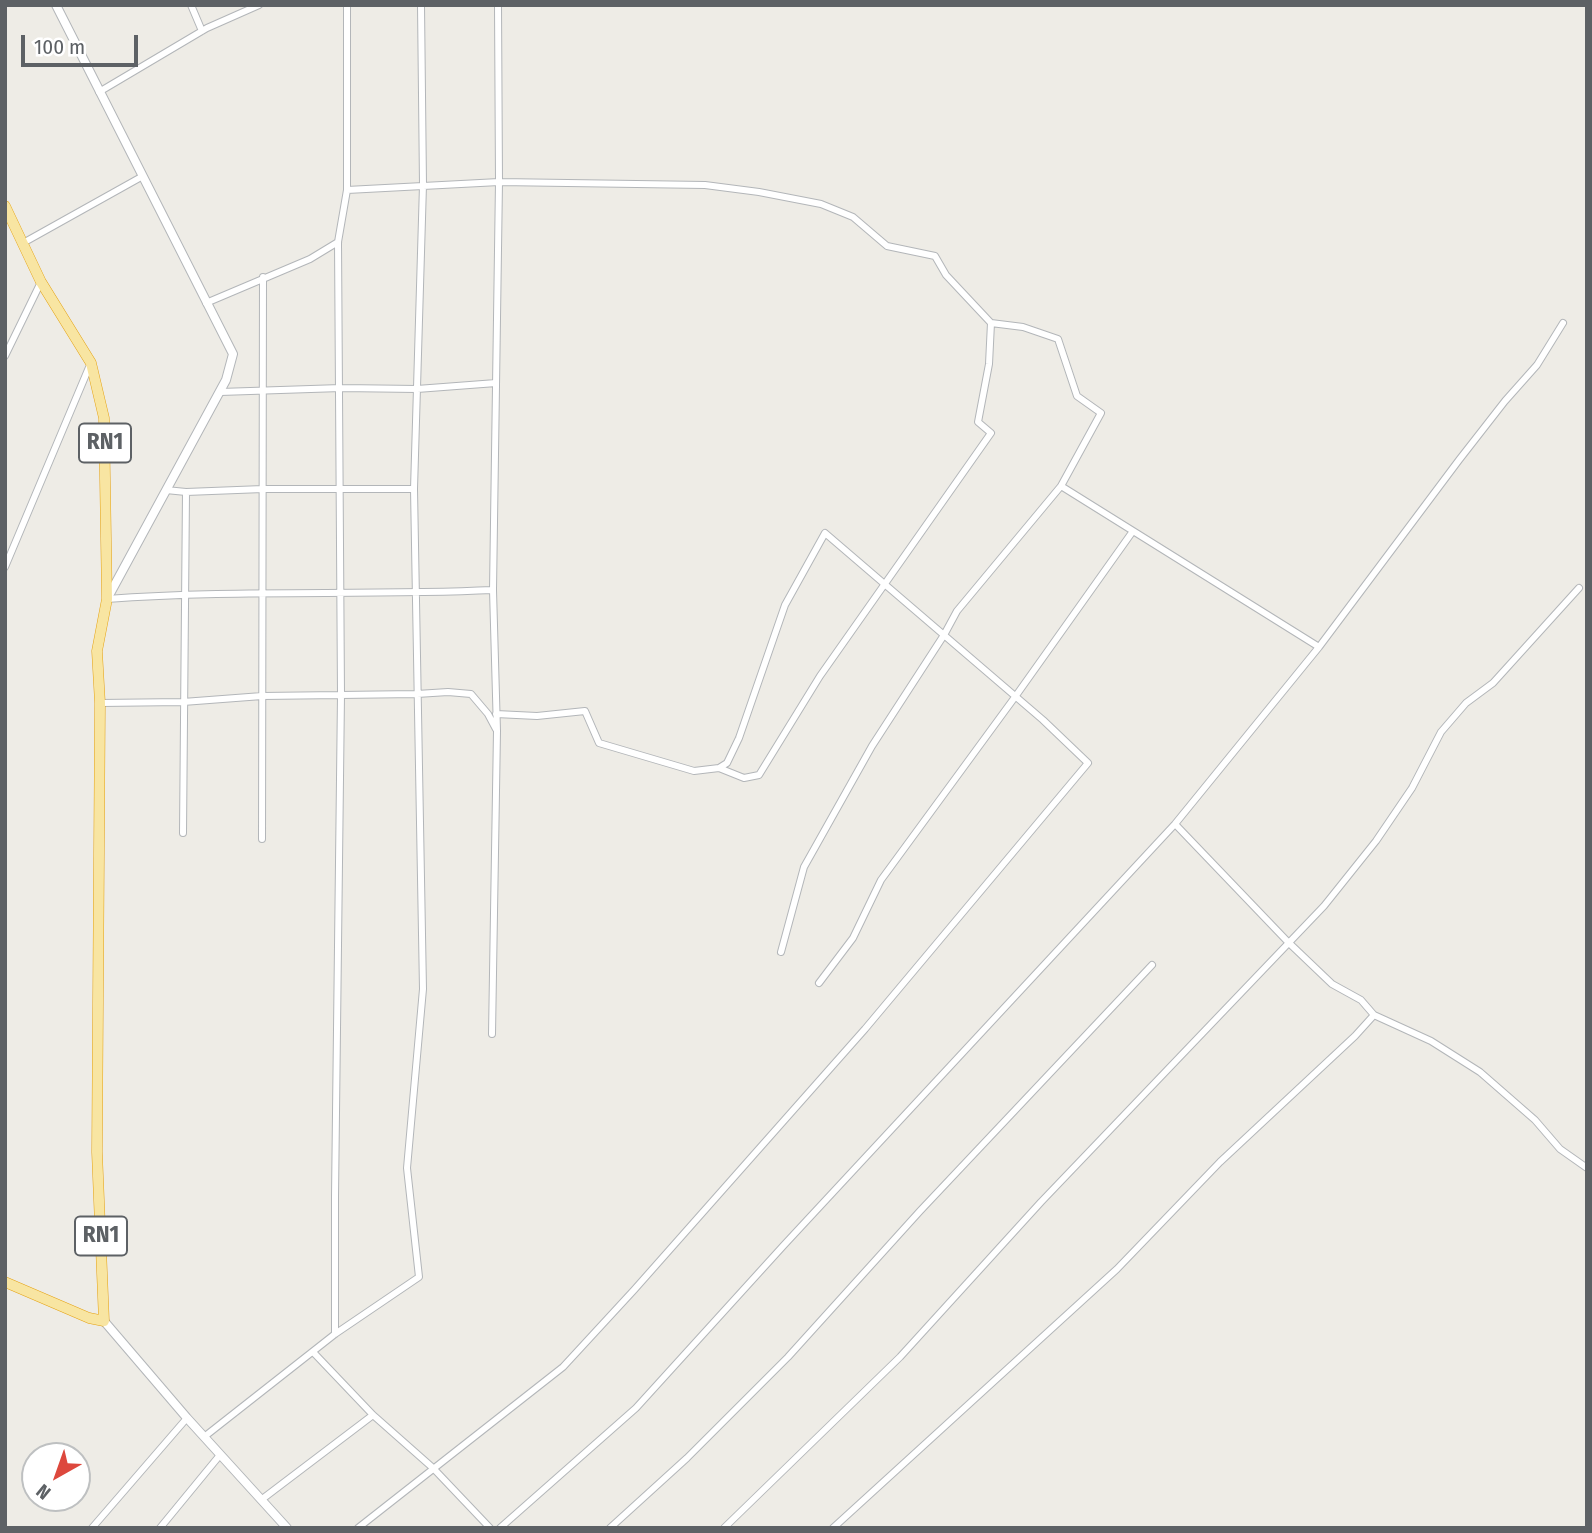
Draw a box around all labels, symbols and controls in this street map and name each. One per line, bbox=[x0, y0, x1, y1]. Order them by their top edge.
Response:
scale bar bbox=[24, 21, 142, 65]
text: 100 m bbox=[34, 34, 85, 60]
road number: RN1 bbox=[79, 424, 131, 462]
road number: RN1 bbox=[75, 1217, 127, 1256]
north arrow bbox=[21, 1442, 91, 1512]
text: N bbox=[32, 1479, 55, 1504]

